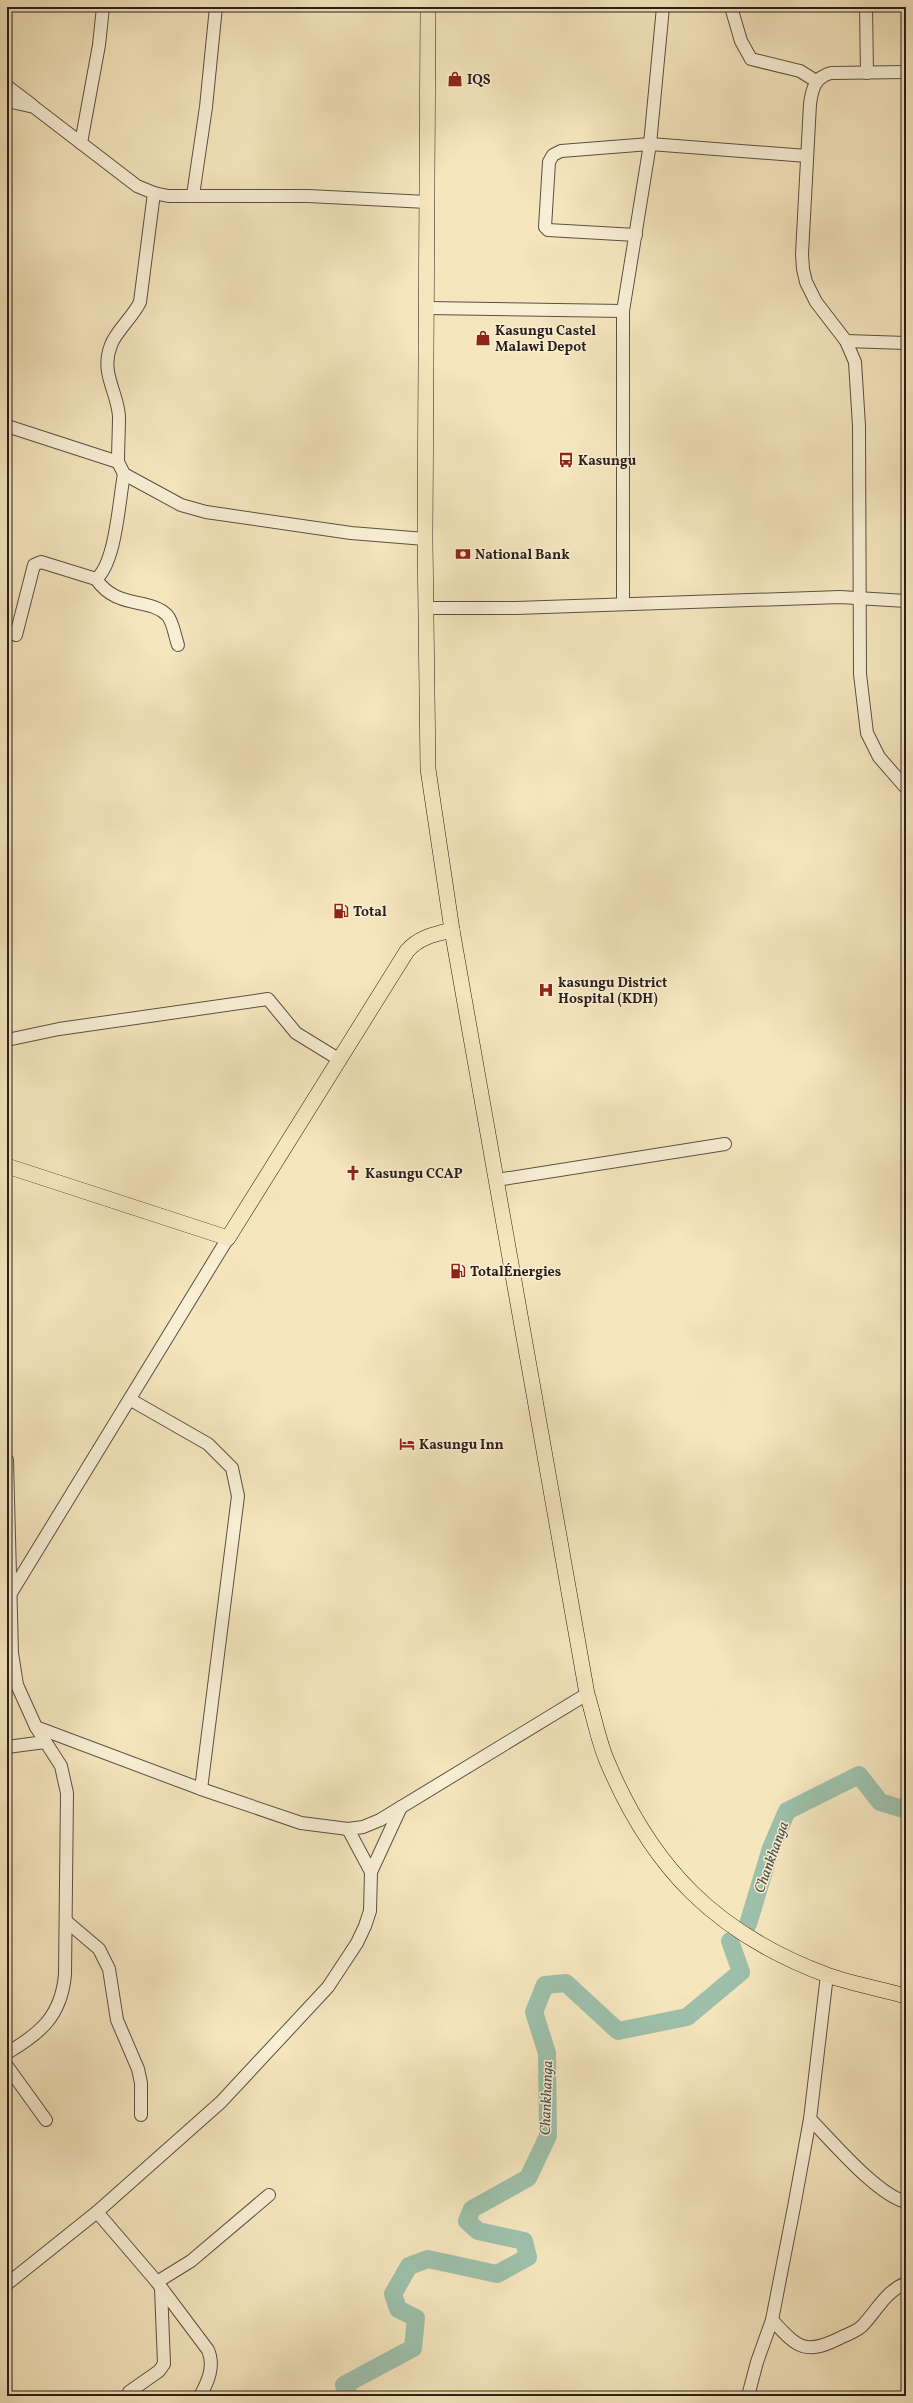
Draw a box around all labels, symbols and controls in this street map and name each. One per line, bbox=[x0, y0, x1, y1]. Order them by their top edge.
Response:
shop icon: IQS bbox=[446, 70, 464, 88]
place label: IQS bbox=[467, 71, 491, 90]
place label: Kasungu Castel Malawi Depot bbox=[495, 322, 596, 357]
shop icon: Kasungu Castel Malawi Depot bbox=[474, 329, 492, 347]
bus stop icon: Kasungu bbox=[557, 451, 575, 469]
place label: Kasungu bbox=[578, 452, 637, 471]
bank icon: National Bank bbox=[454, 545, 472, 563]
place label: National Bank bbox=[475, 546, 570, 565]
fuel station icon: Total bbox=[332, 902, 350, 920]
place label: Total bbox=[353, 903, 387, 922]
place label: kasungu District Hospital (KDH) bbox=[558, 974, 667, 1009]
hospital icon: kasungu District Hospital (KDH) bbox=[537, 981, 555, 999]
church icon: Kasungu CCAP bbox=[344, 1164, 362, 1182]
place label: Kasungu CCAP bbox=[365, 1165, 463, 1184]
fuel station icon: TotalÉnergies bbox=[449, 1262, 467, 1280]
place label: TotalÉnergies bbox=[470, 1263, 561, 1282]
hotel icon: Kasungu Inn bbox=[398, 1435, 416, 1453]
place label: Kasungu Inn bbox=[419, 1436, 504, 1455]
water label: Chankhanga bbox=[750, 1819, 795, 1896]
water label: Chankhanga bbox=[536, 2060, 559, 2136]

